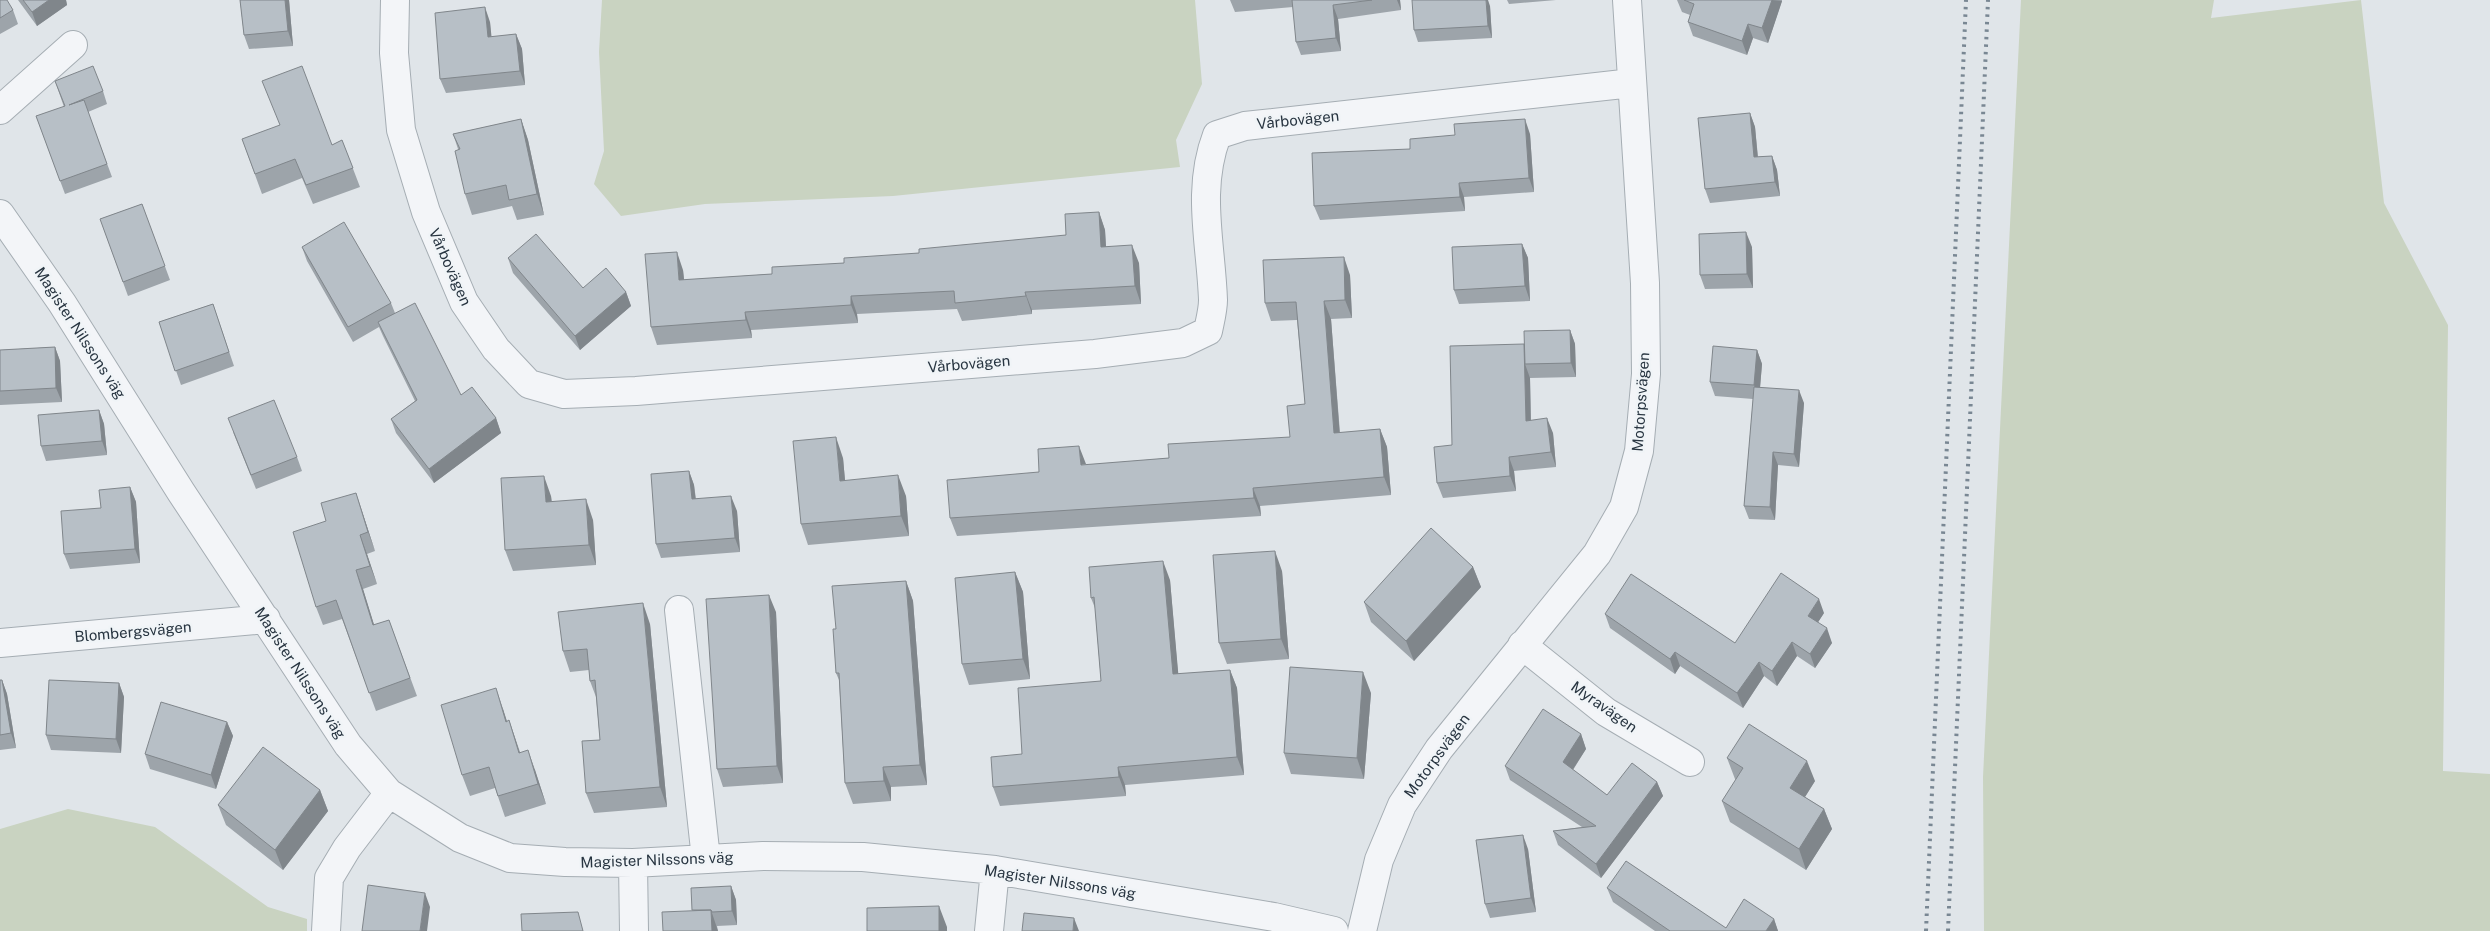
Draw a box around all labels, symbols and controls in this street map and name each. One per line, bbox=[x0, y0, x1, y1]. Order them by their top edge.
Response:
street label: Vårbovägen bbox=[1256, 107, 1340, 132]
street label: Vårbovägen bbox=[426, 226, 475, 308]
street label: Magister Nilssons väg bbox=[32, 264, 129, 402]
street label: Vårbovägen bbox=[927, 351, 1011, 376]
street label: Motorpsvägen bbox=[1629, 352, 1652, 452]
street label: Magister Nilssons väg bbox=[252, 604, 349, 742]
street label: Blombergsvägen bbox=[74, 618, 192, 645]
street label: Myravägen bbox=[1568, 678, 1641, 736]
street label: Motorpsvägen bbox=[1400, 710, 1473, 801]
street label: Magister Nilssons väg bbox=[580, 848, 734, 871]
street label: Magister Nilssons väg bbox=[983, 861, 1137, 902]

